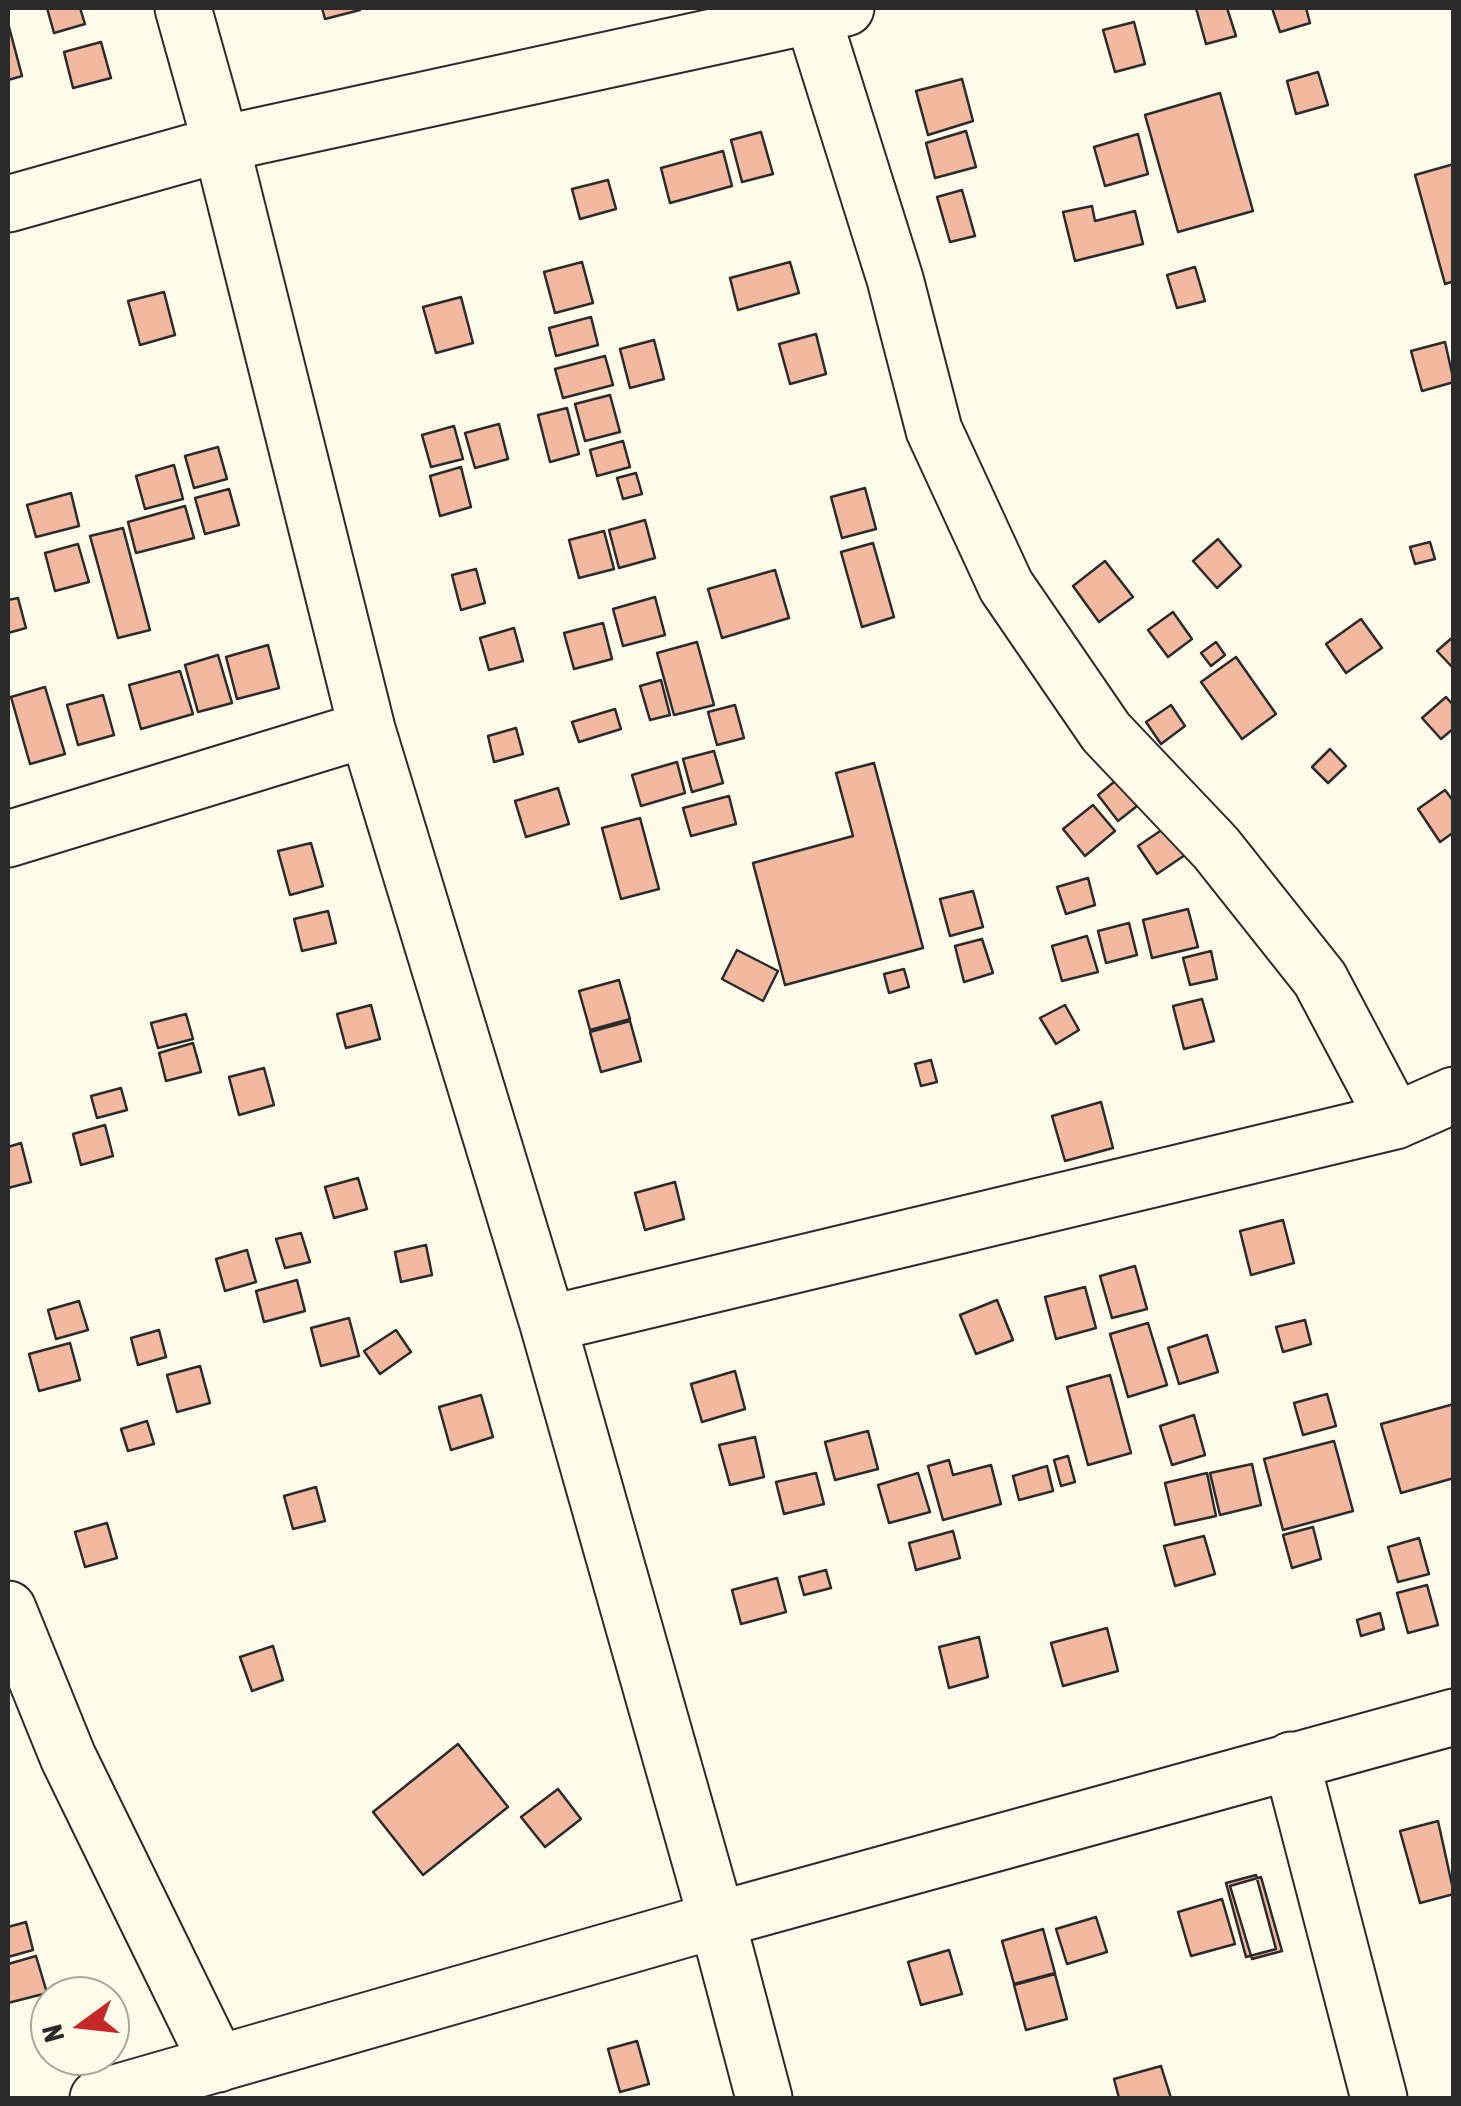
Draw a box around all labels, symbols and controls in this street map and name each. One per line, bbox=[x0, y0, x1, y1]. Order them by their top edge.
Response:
north arrow bbox=[30, 1976, 130, 2076]
text: N bbox=[35, 2021, 71, 2045]

